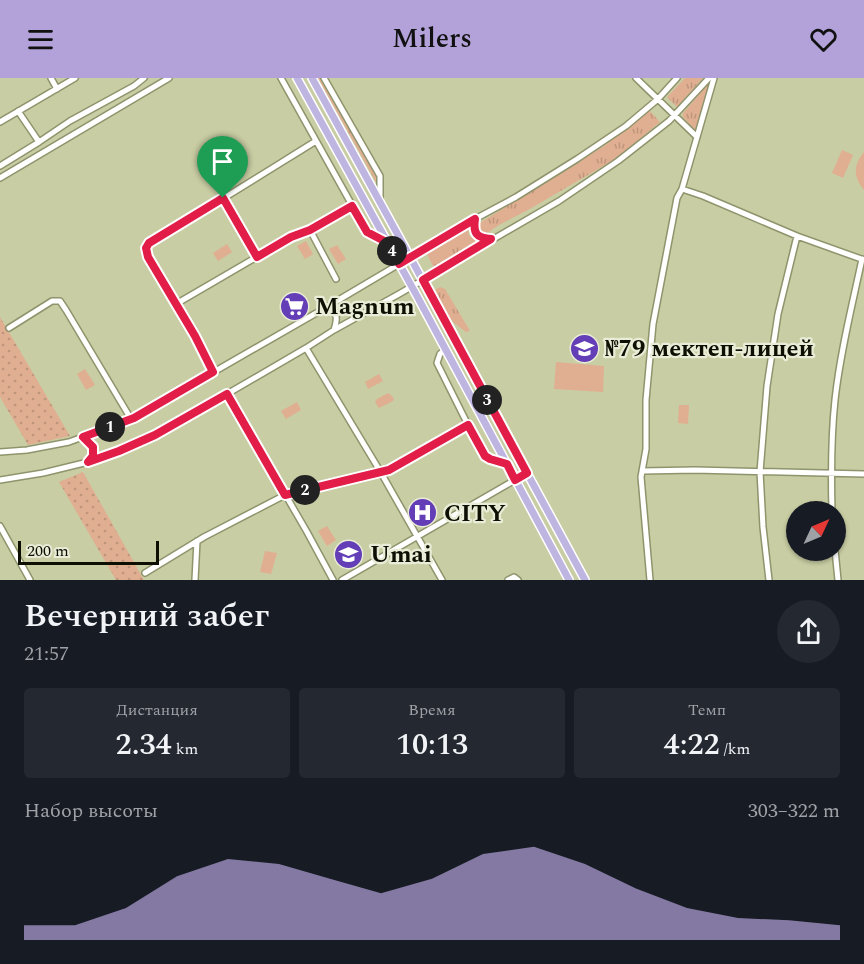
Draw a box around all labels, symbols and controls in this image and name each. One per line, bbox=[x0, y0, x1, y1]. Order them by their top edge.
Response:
text: Milers bbox=[392, 18, 472, 60]
icon: menu bbox=[24, 23, 57, 56]
icon: heart bbox=[807, 23, 840, 56]
pin bbox=[197, 136, 248, 198]
icon: arrive bbox=[206, 145, 239, 178]
pin: 4 bbox=[377, 236, 407, 266]
text: 4 bbox=[388, 239, 396, 263]
place label: Magnum bbox=[315, 289, 415, 325]
supermarket icon: Magnum bbox=[278, 290, 310, 322]
place label: №79 мектеп-лицей bbox=[605, 331, 814, 367]
school or university icon: №79 мектеп-лицей bbox=[568, 332, 600, 364]
pin: 3 bbox=[472, 385, 502, 415]
text: 3 bbox=[483, 388, 491, 412]
pin: 1 bbox=[95, 412, 125, 442]
text: 1 bbox=[106, 415, 114, 439]
pin: 2 bbox=[290, 475, 320, 505]
text: 2 bbox=[301, 478, 309, 502]
place label: CITY bbox=[444, 496, 506, 532]
hospital icon: CITY bbox=[407, 497, 439, 529]
north arrow bbox=[786, 501, 846, 561]
map controls bbox=[786, 501, 846, 561]
place label: Umai bbox=[370, 537, 432, 573]
scale bar bbox=[18, 538, 159, 565]
school or university icon: Umai bbox=[333, 538, 365, 570]
text: 200 m bbox=[27, 539, 69, 563]
text: Вечерний забег bbox=[24, 591, 269, 641]
button: share bbox=[777, 600, 840, 663]
text: 21:57 bbox=[24, 639, 69, 669]
text: Дистанция bbox=[116, 698, 198, 722]
text: Время bbox=[408, 698, 456, 722]
text: Темп bbox=[688, 698, 726, 722]
text: 2.34 bbox=[116, 722, 172, 768]
text: 10:13 bbox=[396, 722, 468, 768]
text: 4:22 bbox=[664, 722, 720, 768]
text: km bbox=[172, 737, 198, 761]
text: /km bbox=[720, 737, 750, 761]
text: Набор высоты bbox=[24, 796, 158, 826]
text: 303–322 m bbox=[748, 796, 840, 826]

